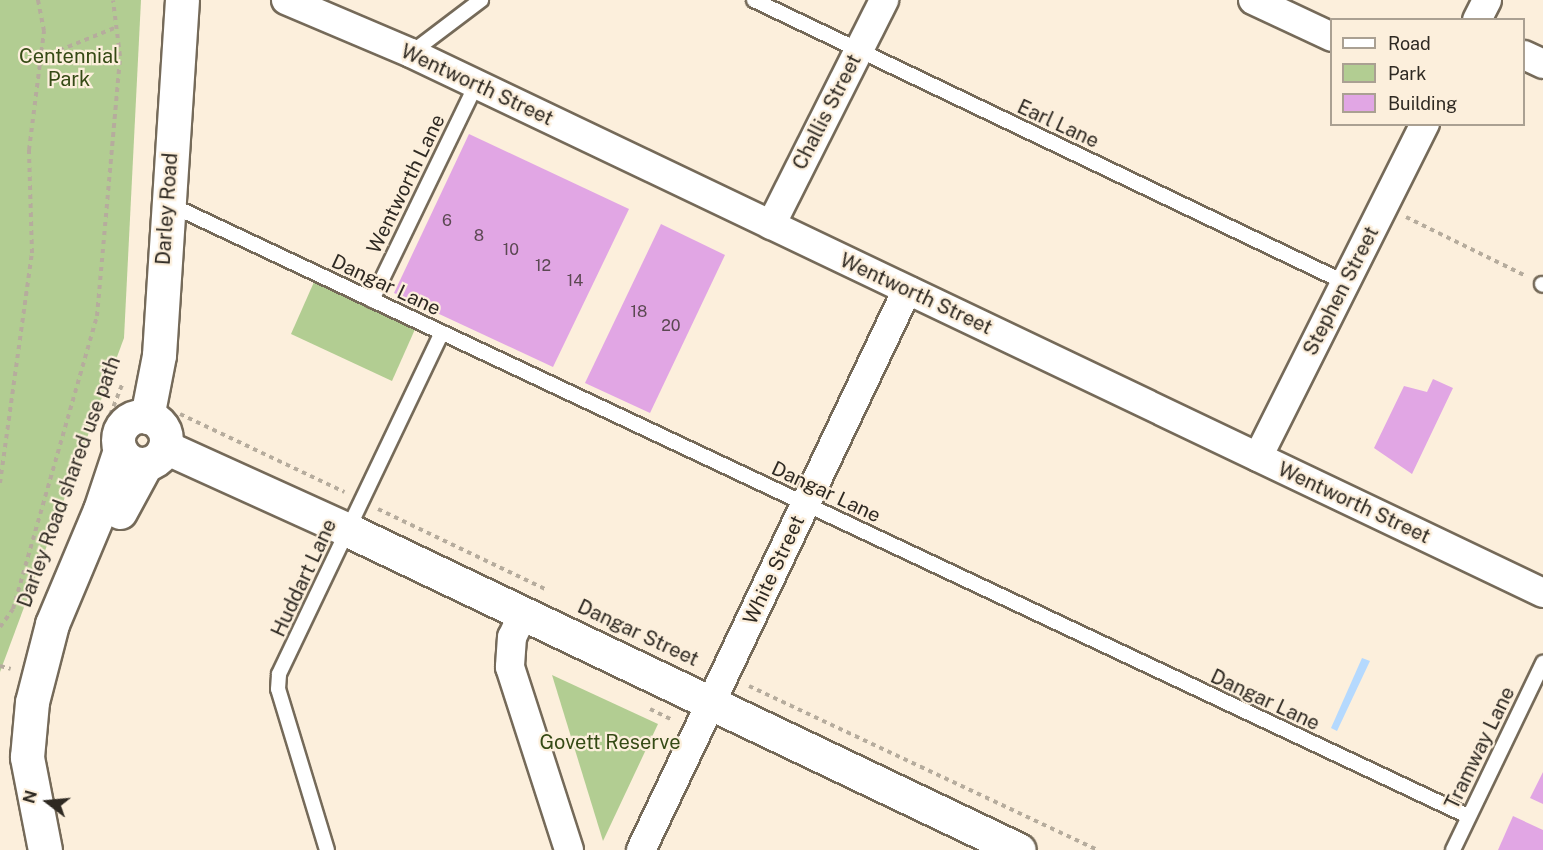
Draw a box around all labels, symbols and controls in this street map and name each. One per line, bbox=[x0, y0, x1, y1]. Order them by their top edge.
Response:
legend bbox=[1330, 18, 1525, 126]
text: Road bbox=[1388, 33, 1431, 54]
street label: Wentworth Street bbox=[397, 39, 557, 131]
park label: Centennial Park bbox=[19, 45, 119, 92]
street label: Challis Street bbox=[788, 50, 866, 174]
text: Park bbox=[1388, 63, 1426, 84]
text: Building bbox=[1388, 93, 1457, 114]
street label: Earl Lane bbox=[1013, 95, 1103, 153]
street label: Wentworth Lane bbox=[362, 110, 450, 258]
street label: Darley Road bbox=[151, 152, 183, 266]
house number: 6 bbox=[442, 211, 452, 231]
street label: Stephen Street bbox=[1298, 223, 1384, 359]
house number: 8 bbox=[474, 226, 484, 246]
house number: 10 bbox=[503, 240, 519, 260]
street label: Wentworth Street bbox=[836, 248, 996, 340]
street label: Dangar Lane bbox=[328, 249, 444, 321]
house number: 12 bbox=[535, 256, 551, 276]
house number: 14 bbox=[567, 271, 583, 291]
house number: 18 bbox=[631, 302, 647, 322]
house number: 20 bbox=[661, 316, 681, 336]
street label: Darley Road shared use path bbox=[12, 353, 126, 611]
street label: Dangar Lane bbox=[768, 456, 884, 528]
street label: Wentworth Street bbox=[1274, 457, 1434, 549]
street label: White Street bbox=[738, 512, 810, 628]
street label: Huddart Lane bbox=[266, 515, 342, 641]
street label: Dangar Street bbox=[574, 594, 702, 672]
street label: Dangar Lane bbox=[1207, 664, 1323, 736]
street label: Tramway Lane bbox=[1440, 683, 1520, 813]
park label: Govett Reserve bbox=[539, 730, 681, 754]
north arrow bbox=[18, 772, 78, 832]
text: N bbox=[19, 788, 41, 806]

